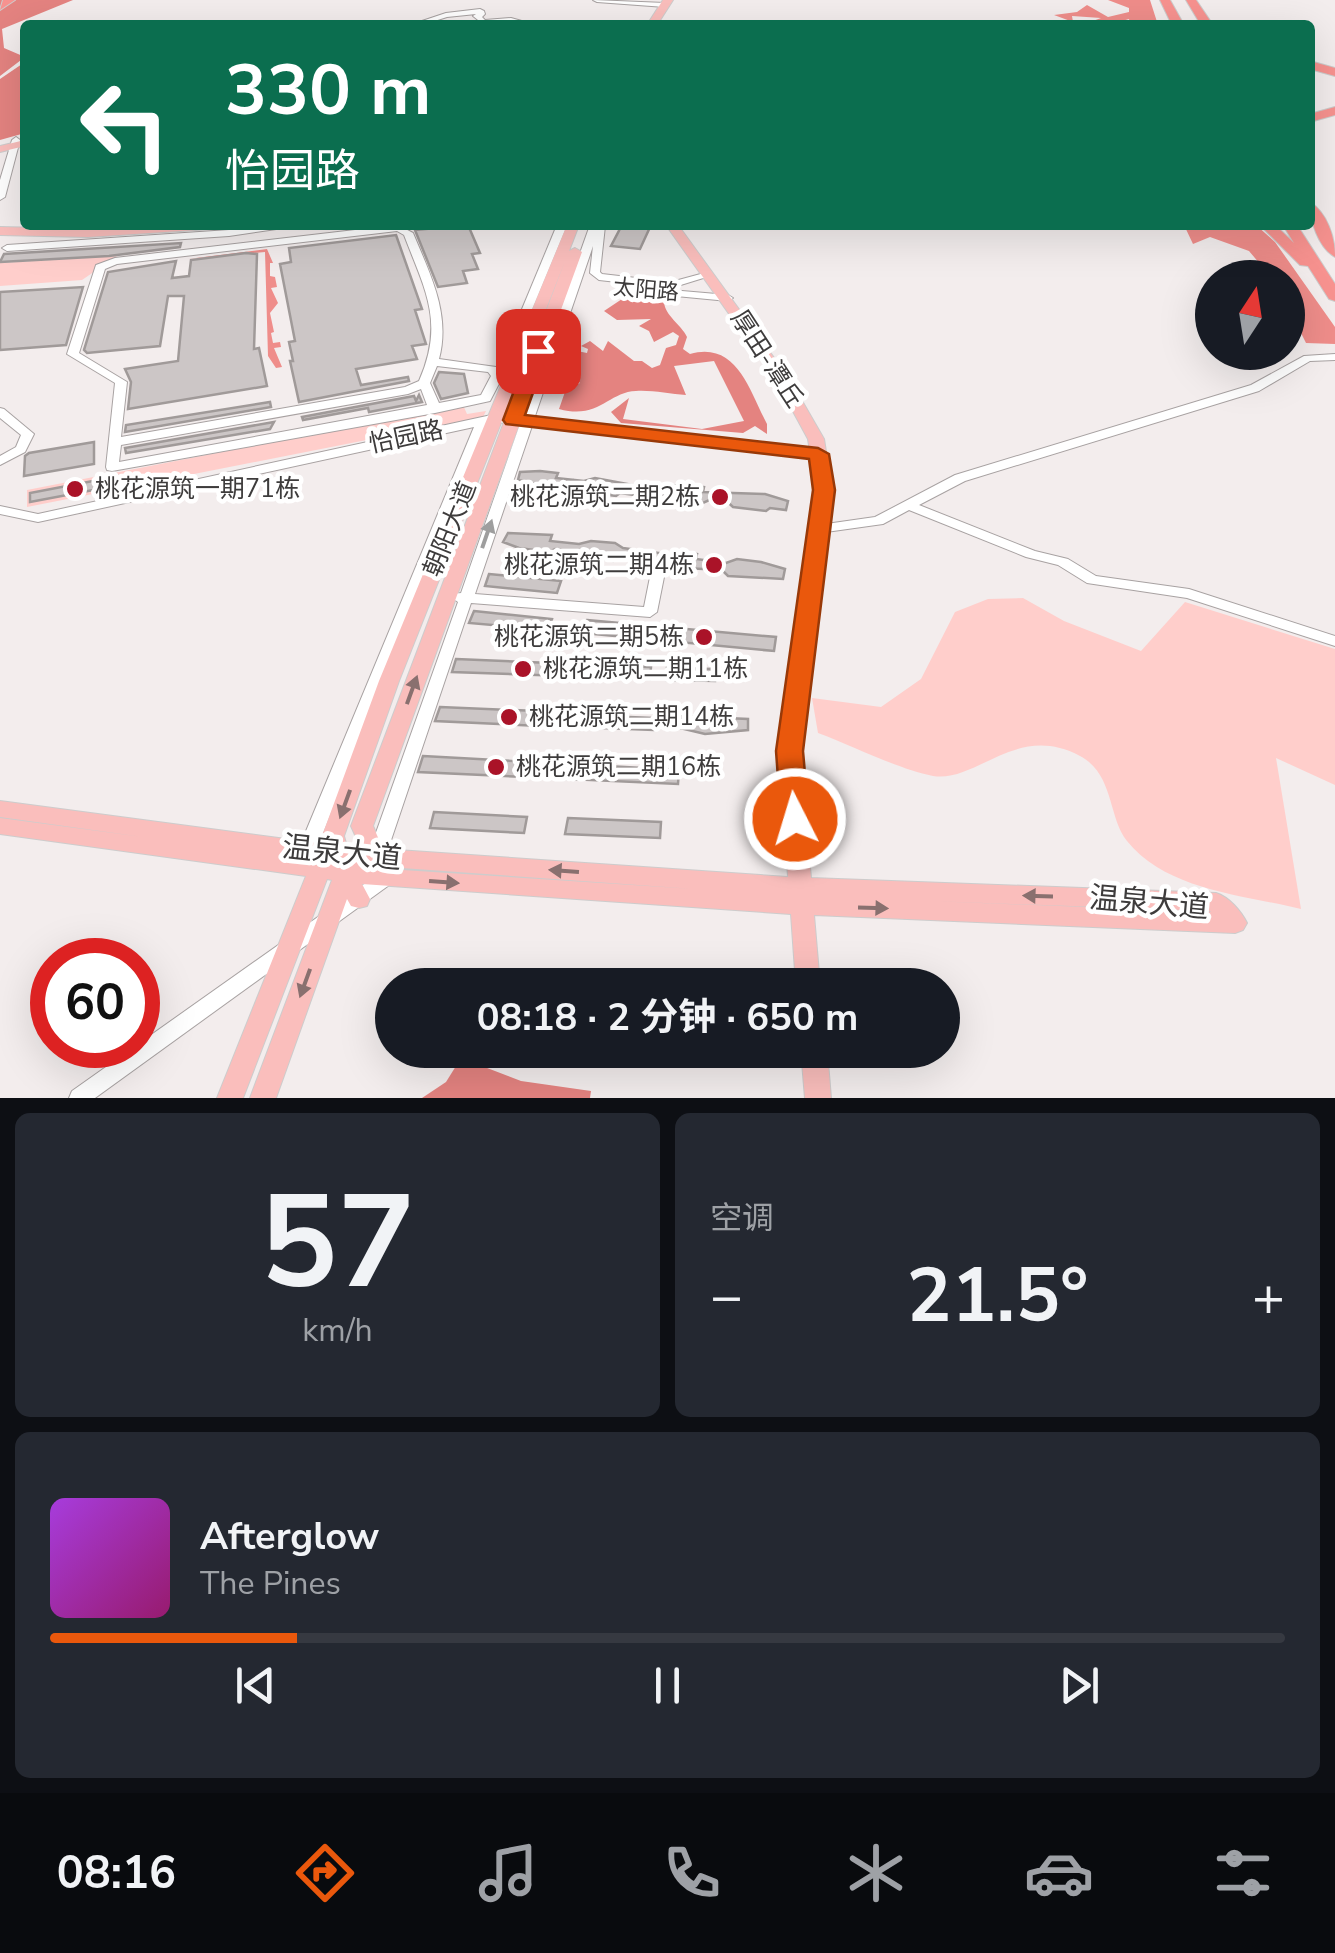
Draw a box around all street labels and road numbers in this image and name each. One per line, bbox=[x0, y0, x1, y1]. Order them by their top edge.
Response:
street label: 太阳路 bbox=[612, 272, 680, 308]
street label: 厚田-潭丘 bbox=[723, 303, 811, 415]
street label: 怡园路 bbox=[366, 413, 446, 461]
street label: 朝阳大道 bbox=[416, 476, 484, 582]
street label: 温泉大道 bbox=[280, 826, 404, 880]
street label: 温泉大道 bbox=[1087, 877, 1211, 929]

